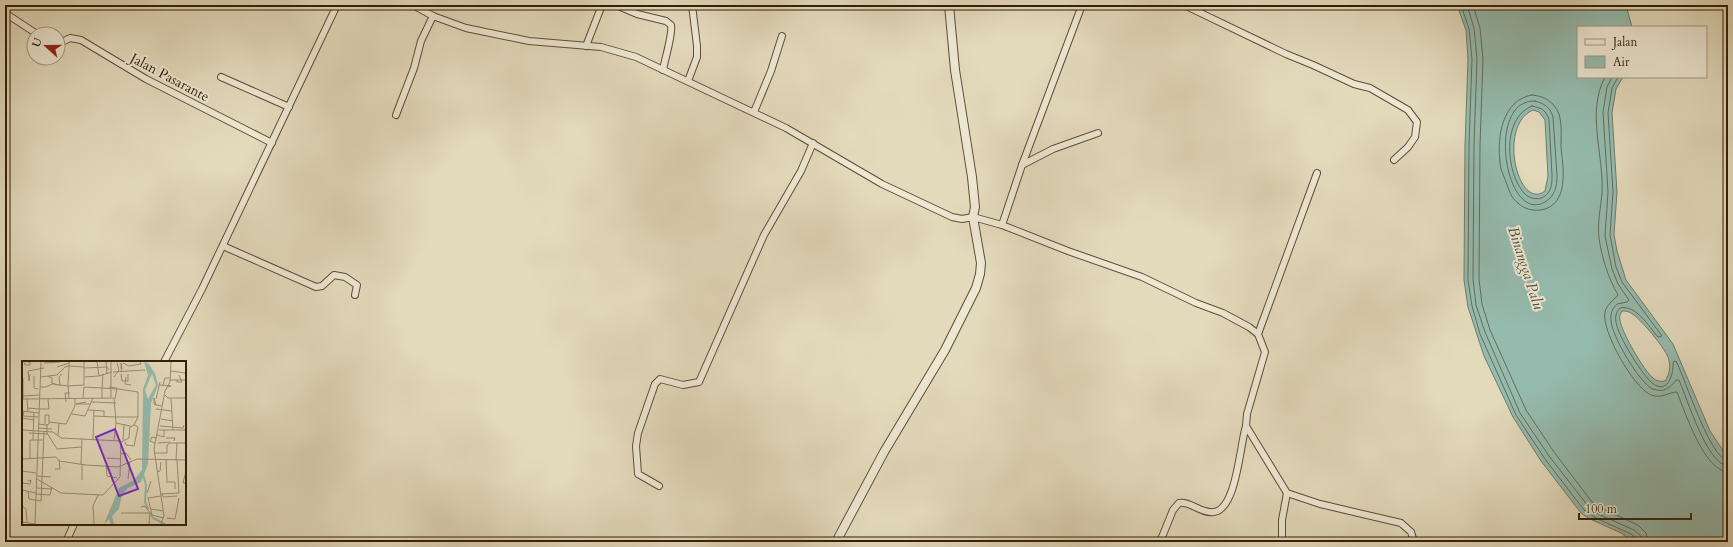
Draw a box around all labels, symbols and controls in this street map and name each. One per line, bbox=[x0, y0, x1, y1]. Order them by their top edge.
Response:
north arrow bbox=[26, 26, 66, 66]
legend bbox=[1577, 26, 1707, 78]
text: Jalan bbox=[1611, 34, 1637, 50]
text: U bbox=[29, 36, 46, 49]
street label: Jalan Pasarante bbox=[125, 48, 213, 106]
text: Air bbox=[1613, 54, 1630, 70]
water label: Binangga Palu bbox=[1503, 224, 1549, 312]
inset map bbox=[22, 361, 186, 525]
scale bar bbox=[1579, 495, 1691, 521]
text: 100 m bbox=[1585, 501, 1618, 517]

